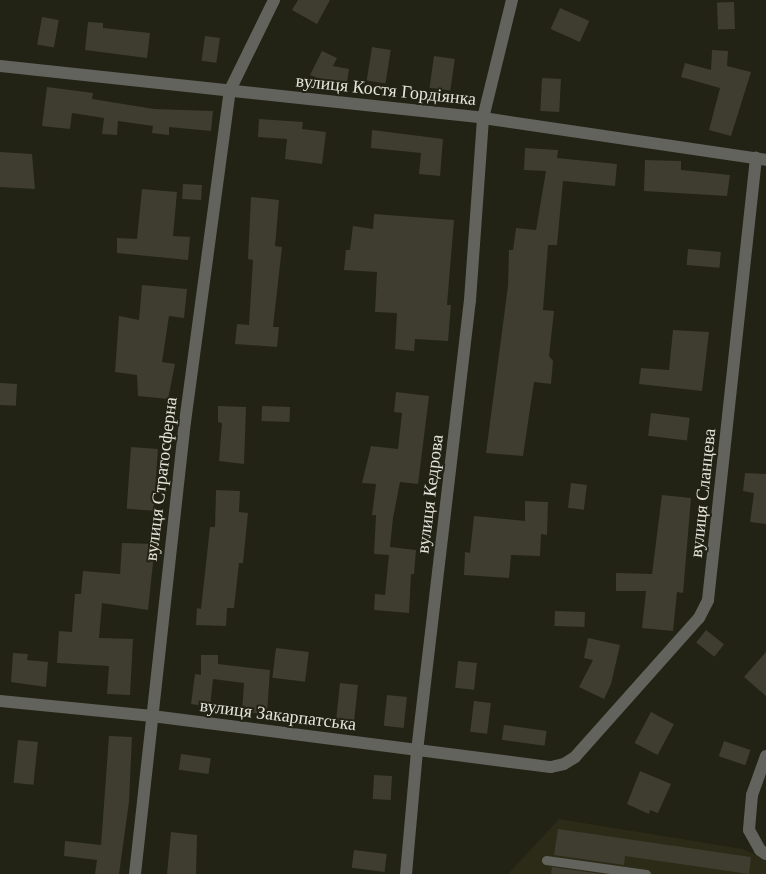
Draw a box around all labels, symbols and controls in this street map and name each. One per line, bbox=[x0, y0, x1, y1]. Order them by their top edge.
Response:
street label: вулиця Костя Гордіянка bbox=[295, 70, 477, 110]
street label: вулиця Стратосферна bbox=[140, 396, 182, 562]
street label: вулиця Сланцева bbox=[685, 427, 721, 559]
street label: вулиця Кедрова bbox=[412, 433, 448, 555]
street label: вулиця Закарпатська bbox=[199, 695, 357, 735]

